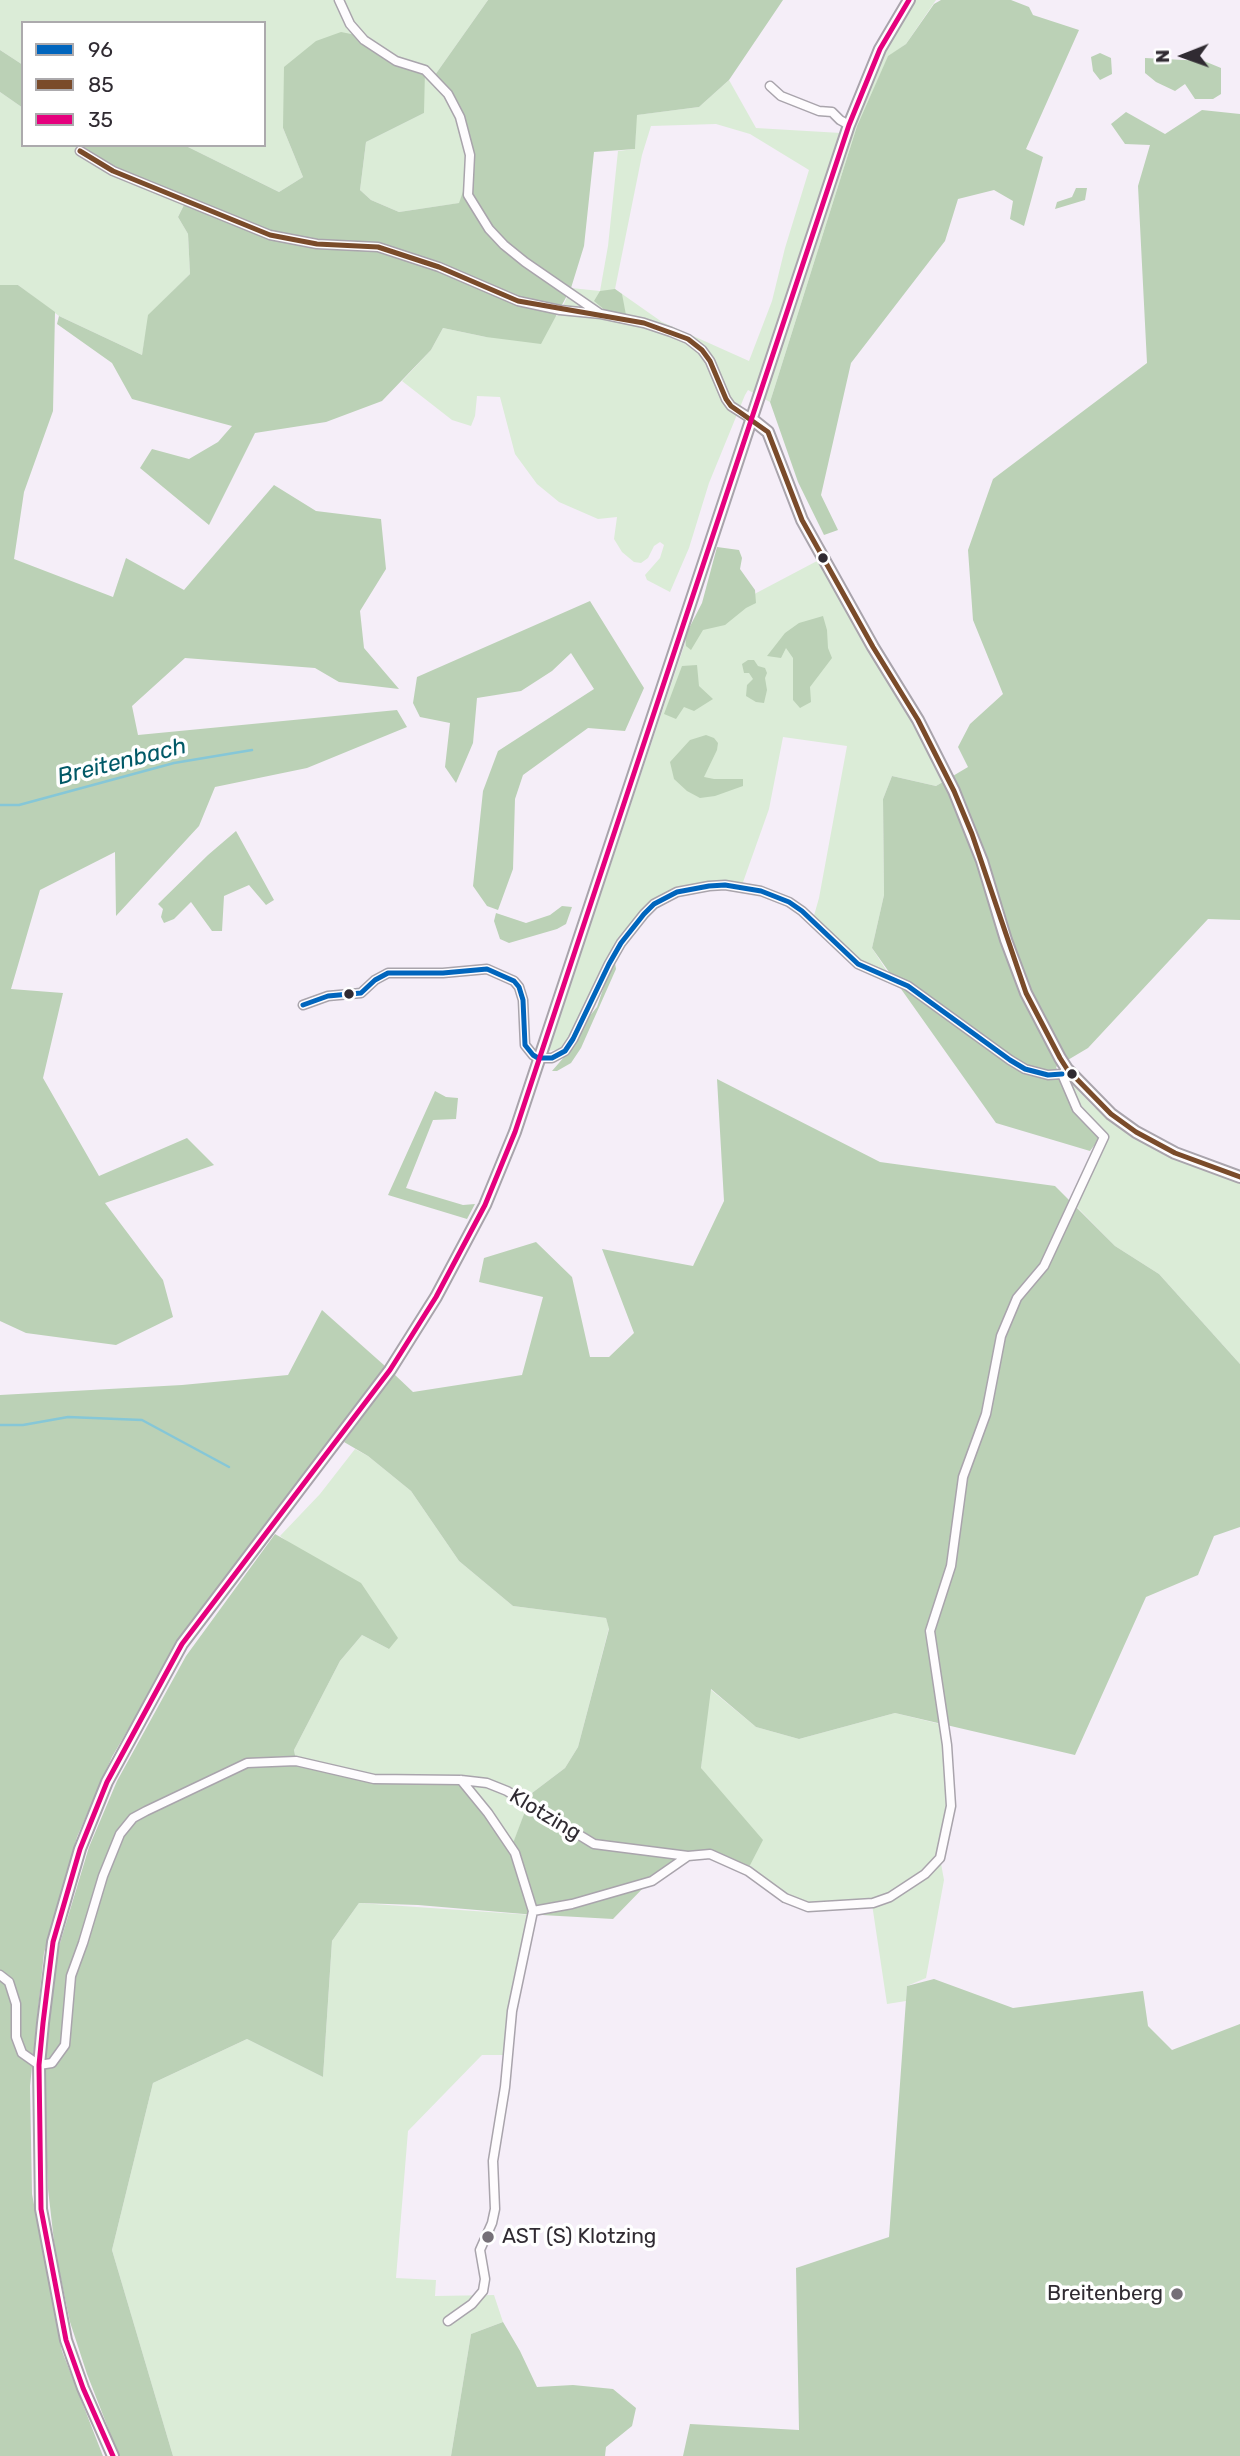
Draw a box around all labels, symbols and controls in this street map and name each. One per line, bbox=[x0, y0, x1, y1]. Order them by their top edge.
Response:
legend bbox=[21, 21, 266, 147]
north arrow bbox=[1149, 21, 1219, 91]
text: 96 bbox=[88, 37, 113, 62]
text: N bbox=[1151, 49, 1174, 63]
text: 85 bbox=[88, 72, 114, 97]
text: 35 bbox=[88, 107, 113, 132]
unlabelled marker bbox=[816, 551, 830, 565]
water label: Breitenbach bbox=[55, 733, 189, 791]
unlabelled marker bbox=[342, 987, 356, 1001]
unlabelled marker bbox=[1065, 1067, 1079, 1081]
street label: Klotzing bbox=[505, 1784, 585, 1846]
place label: AST (S) Klotzing bbox=[502, 2224, 656, 2250]
marker: AST (S) Klotzing bbox=[480, 2229, 496, 2245]
place label: Breitenberg bbox=[1047, 2281, 1163, 2307]
marker: Breitenberg bbox=[1169, 2286, 1185, 2302]

